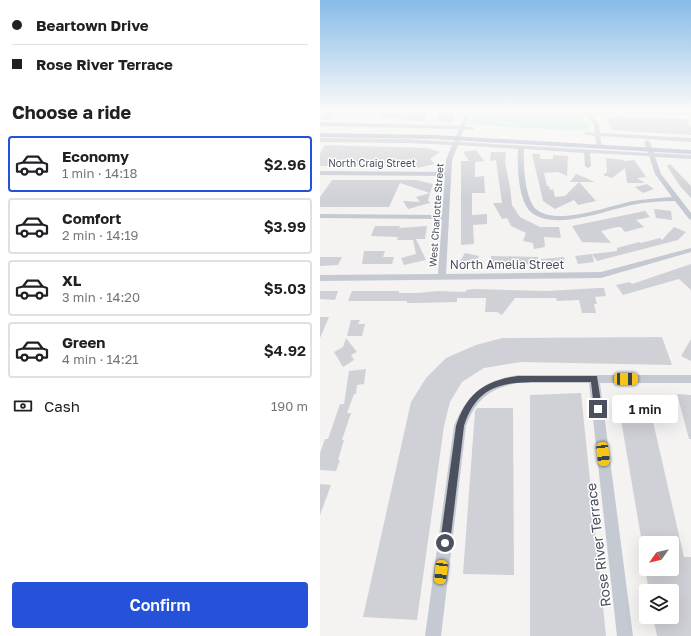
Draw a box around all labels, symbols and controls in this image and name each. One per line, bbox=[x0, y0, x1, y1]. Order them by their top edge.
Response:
text: Beartown Drive bbox=[36, 16, 149, 34]
text: Rose River Terrace bbox=[36, 55, 173, 73]
text: Choose a ride bbox=[12, 101, 131, 123]
icon: car bbox=[14, 146, 50, 182]
text: Economy bbox=[62, 147, 129, 165]
text: $2.96 bbox=[264, 155, 306, 173]
street label: North Craig Street bbox=[328, 157, 416, 169]
street label: West Charlotte Street bbox=[426, 163, 446, 267]
text: 1 min · 14:18 bbox=[62, 165, 137, 181]
icon: car bbox=[14, 208, 50, 244]
text: Comfort bbox=[62, 209, 121, 227]
text: $3.99 bbox=[264, 217, 306, 235]
text: 2 min · 14:19 bbox=[62, 227, 138, 243]
street label: North Amelia Street bbox=[450, 257, 564, 272]
icon: car bbox=[14, 270, 50, 306]
text: XL bbox=[62, 271, 81, 289]
text: $5.03 bbox=[264, 279, 306, 297]
text: 3 min · 14:20 bbox=[62, 289, 140, 305]
icon: car bbox=[14, 332, 50, 368]
text: Green bbox=[62, 333, 105, 351]
text: $4.92 bbox=[264, 341, 306, 359]
text: 4 min · 14:21 bbox=[62, 351, 139, 367]
car bbox=[614, 373, 638, 385]
icon: cash bbox=[12, 395, 34, 417]
callout: 1 min bbox=[612, 395, 678, 423]
text: Cash bbox=[44, 397, 80, 415]
text: 190 m bbox=[271, 398, 308, 414]
route end bbox=[589, 400, 607, 418]
text: 1 min bbox=[629, 401, 661, 417]
car bbox=[596, 441, 610, 467]
street label: Rose River Terrace bbox=[582, 482, 614, 608]
route start bbox=[436, 534, 454, 552]
north arrow bbox=[639, 536, 679, 576]
map controls bbox=[639, 536, 679, 624]
car bbox=[434, 559, 448, 585]
button: Confirm bbox=[12, 582, 308, 628]
button: layers bbox=[639, 584, 679, 624]

